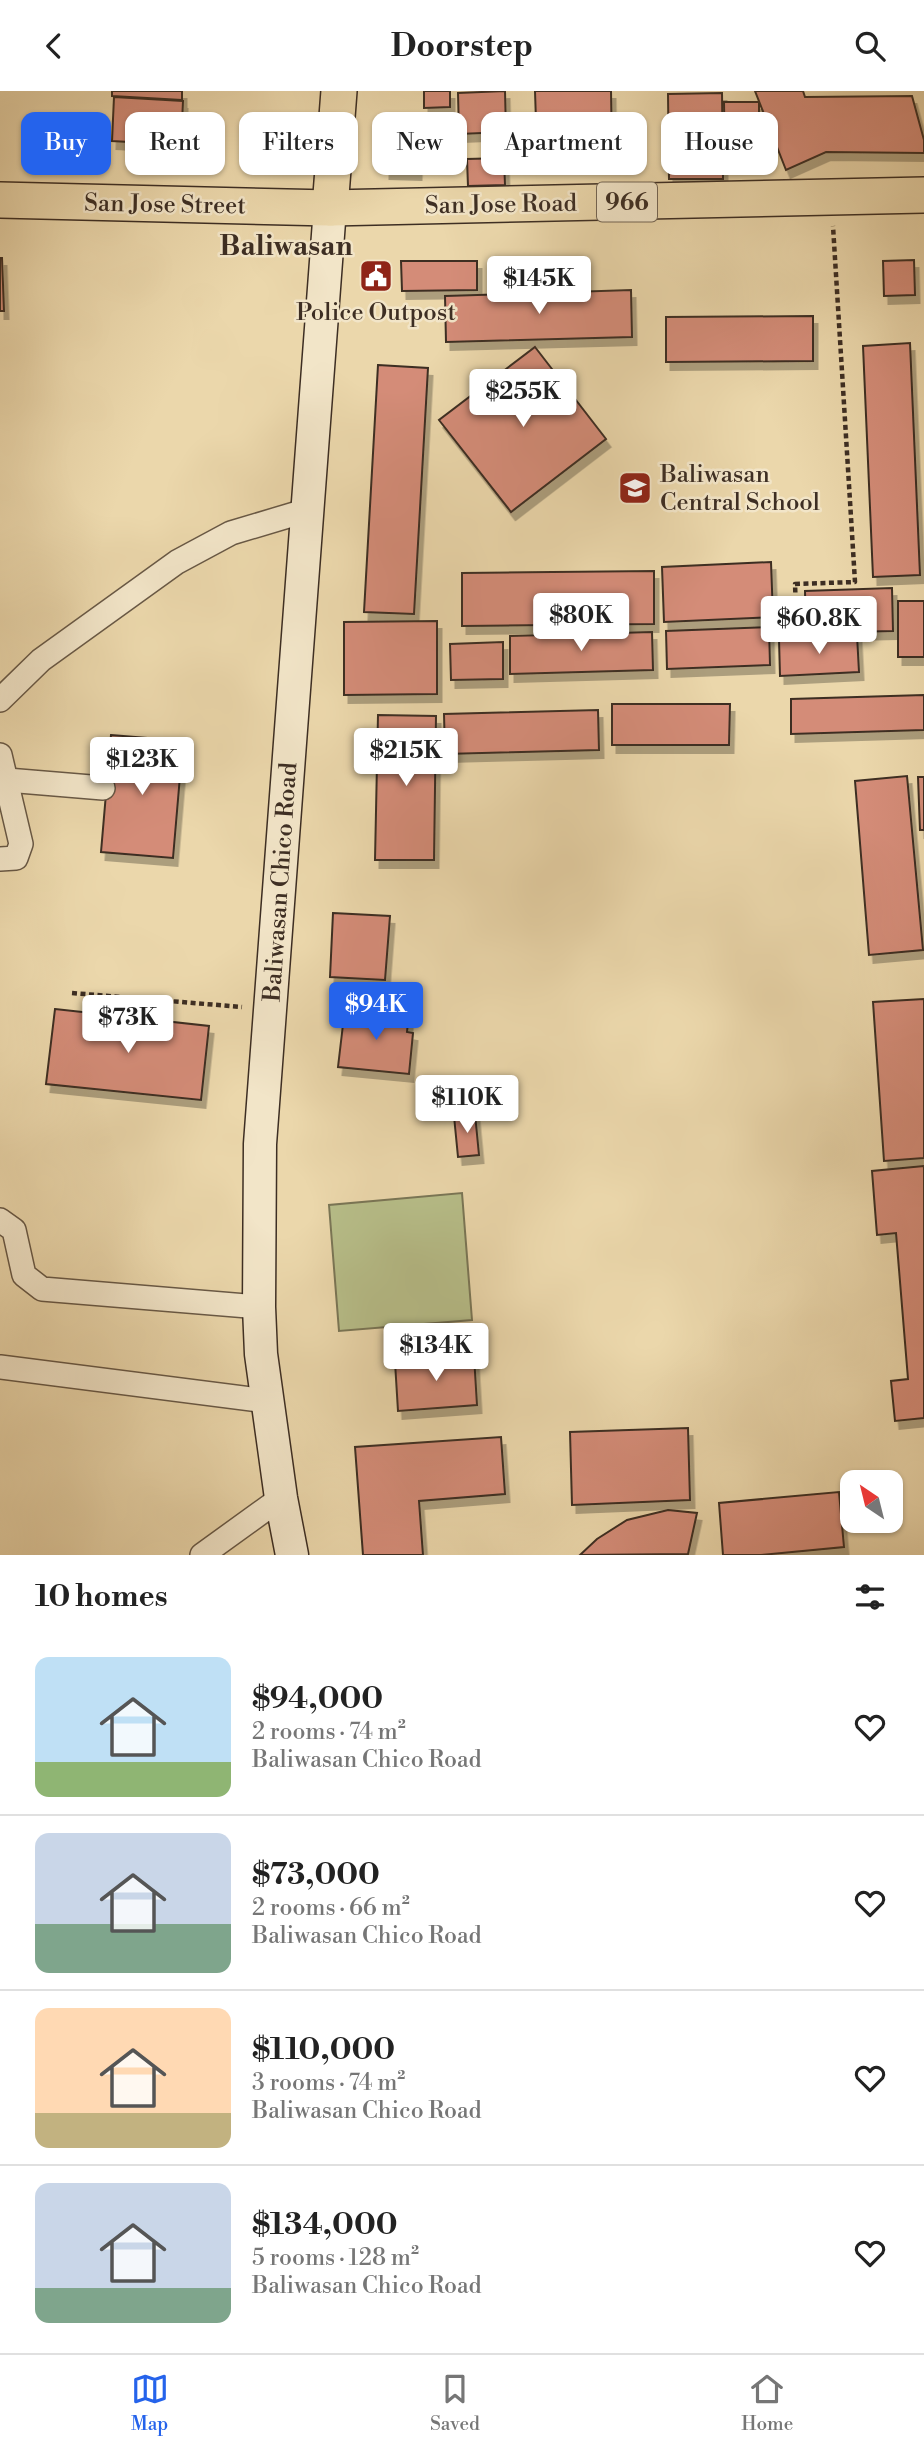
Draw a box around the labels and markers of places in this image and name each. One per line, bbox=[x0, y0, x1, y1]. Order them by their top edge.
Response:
public building icon: Police Outpost bbox=[357, 257, 395, 295]
pin: $145K bbox=[490, 257, 588, 316]
place label: Police Outpost bbox=[296, 298, 456, 328]
pin: $255K bbox=[474, 369, 572, 429]
place label: Baliwasan Central School bbox=[659, 460, 820, 518]
school or university icon: Baliwasan Central School bbox=[616, 469, 654, 507]
pin: $80K bbox=[540, 594, 622, 653]
pin: $60.8K bbox=[762, 596, 876, 656]
pin: $215K bbox=[357, 729, 455, 788]
pin: $123K bbox=[93, 737, 191, 797]
pin: $94K bbox=[335, 983, 417, 1042]
pin: $73K bbox=[87, 995, 169, 1055]
pin: $110K bbox=[418, 1075, 516, 1135]
pin: $134K bbox=[387, 1323, 485, 1383]

